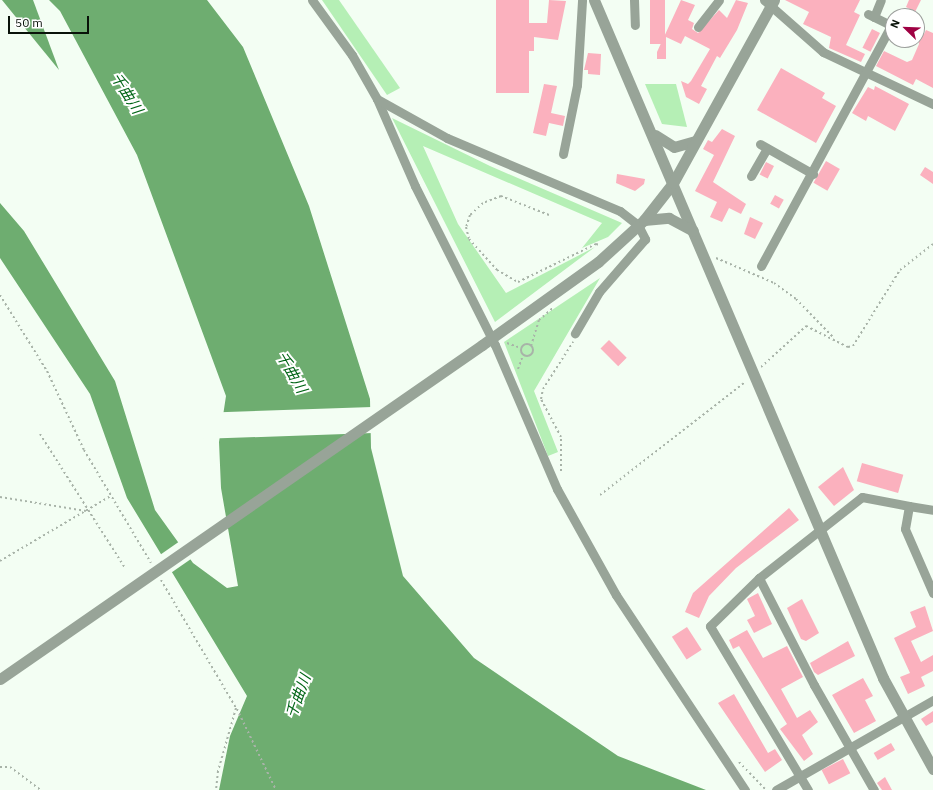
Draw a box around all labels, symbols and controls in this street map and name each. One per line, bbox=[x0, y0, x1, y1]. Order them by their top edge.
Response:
scale bar bbox=[10, 8, 91, 34]
north arrow bbox=[885, 8, 925, 48]
text: 50 m bbox=[15, 15, 43, 30]
text: N bbox=[887, 17, 903, 30]
water label: 千曲川 bbox=[107, 69, 147, 117]
water label: 千曲川 bbox=[273, 348, 311, 396]
water label: 千曲川 bbox=[282, 672, 314, 720]

